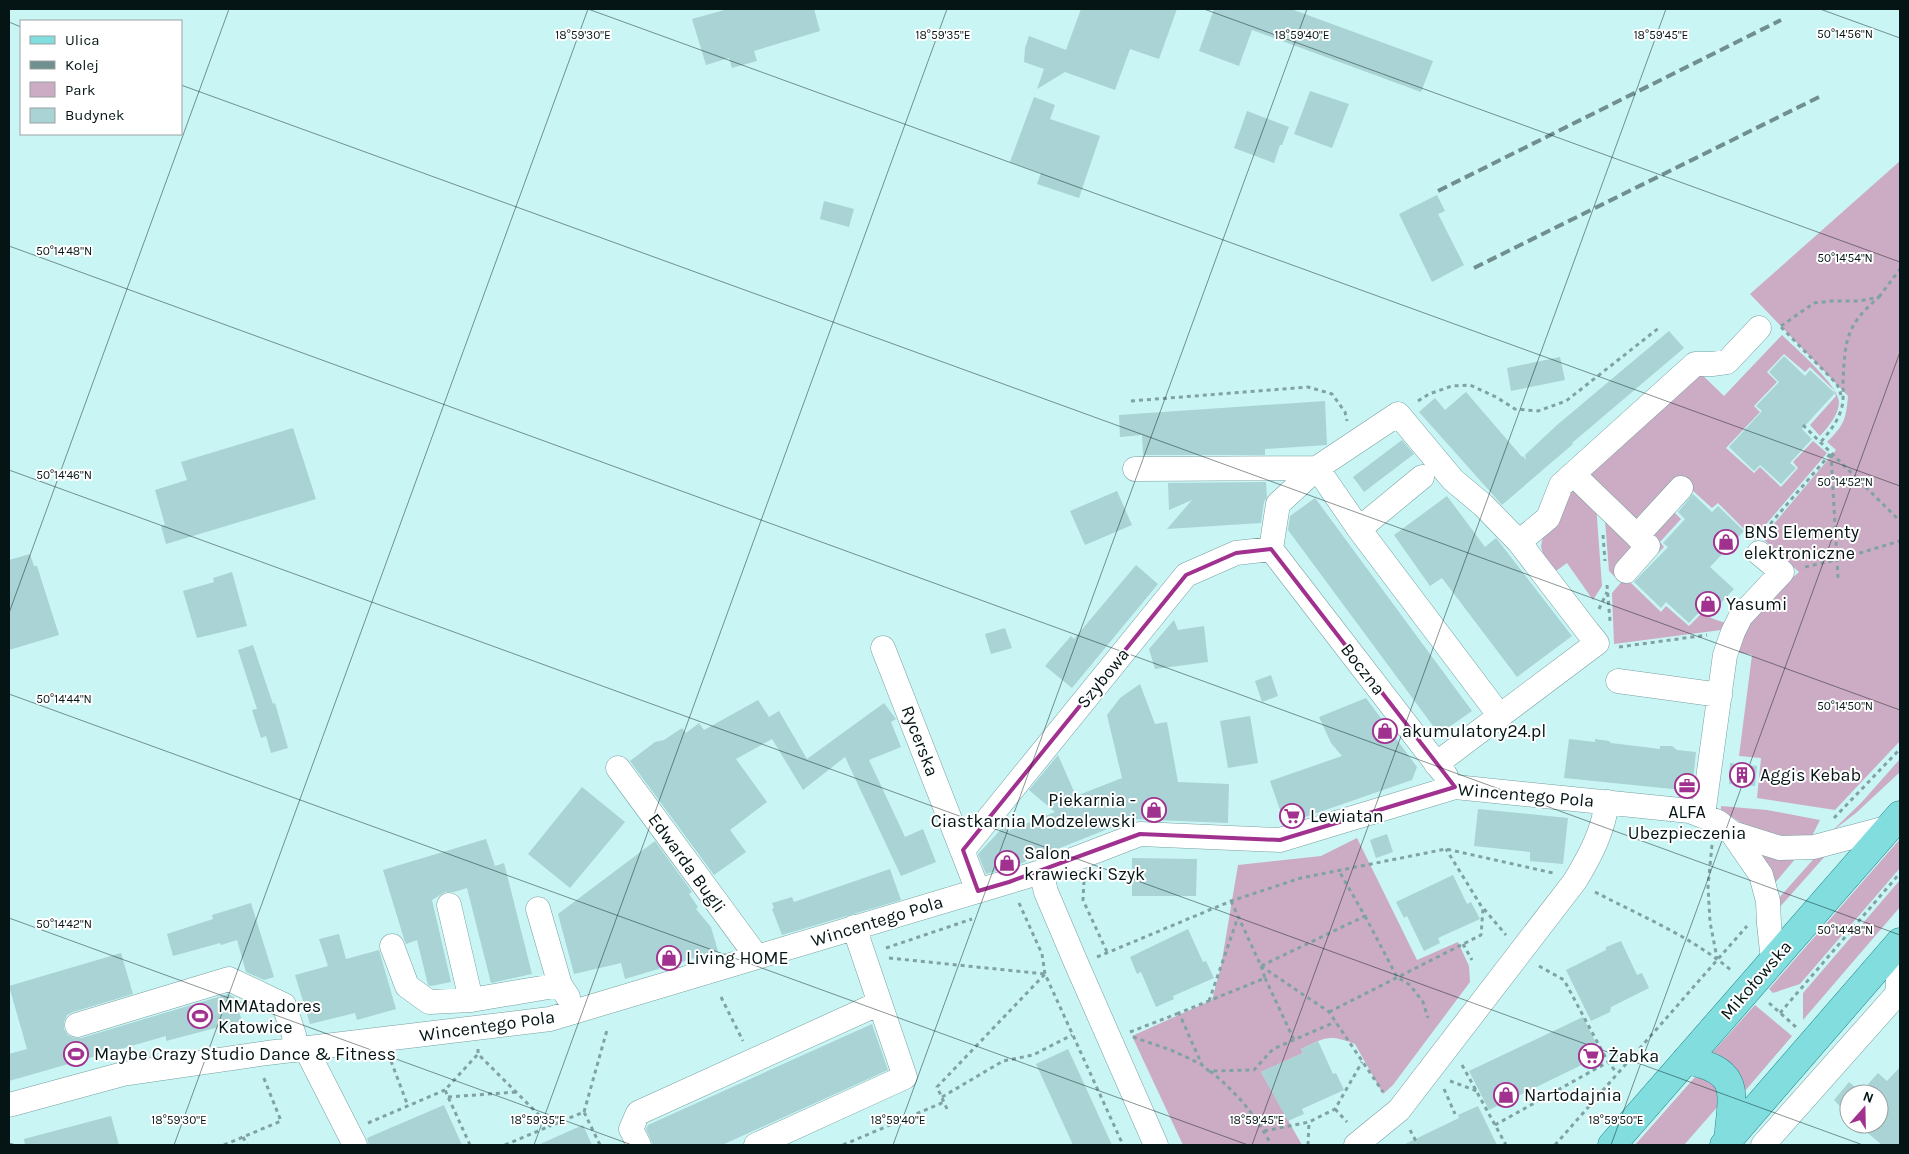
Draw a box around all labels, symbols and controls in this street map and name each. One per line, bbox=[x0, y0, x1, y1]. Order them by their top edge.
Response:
legend bbox=[20, 20, 182, 135]
text: 50°14'56"N bbox=[1817, 27, 1873, 41]
text: 18°59'30"E bbox=[555, 28, 611, 42]
text: 18°59'35"E bbox=[915, 28, 971, 42]
text: 18°59'40"E bbox=[1274, 28, 1330, 42]
text: 18°59'45"E bbox=[1634, 28, 1688, 42]
text: Ulica bbox=[65, 31, 99, 49]
text: Kolej bbox=[65, 56, 99, 74]
text: Park bbox=[65, 81, 95, 99]
text: Budynek bbox=[65, 106, 124, 124]
text: 50°14'48"N bbox=[36, 244, 92, 258]
text: 50°14'54"N bbox=[1817, 251, 1873, 265]
text: 50°14'46"N bbox=[36, 468, 92, 482]
text: 50°14'52"N bbox=[1817, 475, 1873, 489]
place label: BNS Elementy elektroniczne bbox=[1744, 521, 1860, 564]
shop icon: BNS Elementy elektroniczne bbox=[1713, 529, 1739, 555]
shop icon: Yasumi bbox=[1695, 591, 1721, 617]
place label: Yasumi bbox=[1726, 593, 1787, 615]
street label: Boczna bbox=[1336, 639, 1390, 699]
street label: Szybowa bbox=[1072, 643, 1134, 713]
text: 50°14'44"N bbox=[36, 692, 92, 706]
text: 50°14'50"N bbox=[1817, 699, 1873, 713]
street label: Rycerska bbox=[896, 703, 944, 779]
shop icon: akumulatory24.pl bbox=[1372, 718, 1398, 744]
place label: akumulatory24.pl bbox=[1402, 720, 1546, 742]
building icon: Aggis Kebab bbox=[1729, 762, 1755, 788]
place label: Aggis Kebab bbox=[1760, 764, 1861, 786]
office icon: ALFA Ubezpieczenia bbox=[1674, 773, 1700, 799]
street label: Wincentego Pola bbox=[1457, 778, 1595, 812]
place label: Piekarnia - Ciastkarnia Modzelewski bbox=[931, 789, 1136, 832]
shop icon: Piekarnia - Ciastkarnia Modzelewski bbox=[1141, 797, 1167, 823]
place label: ALFA Ubezpieczenia bbox=[1628, 801, 1746, 844]
supermarket icon: Lewiatan bbox=[1279, 803, 1305, 829]
place label: Lewiatan bbox=[1310, 805, 1384, 827]
street label: Edwarda Bugli bbox=[643, 809, 731, 917]
place label: Salon krawiecki Szyk bbox=[1024, 842, 1145, 885]
shop icon: Salon krawiecki Szyk bbox=[994, 850, 1020, 876]
street label: Wincentego Pola bbox=[808, 890, 946, 952]
text: 50°14'42"N bbox=[36, 917, 92, 931]
text: 50°14'48"N bbox=[1817, 923, 1873, 937]
street label: Mikołowska bbox=[1716, 936, 1796, 1024]
shop icon: Living HOME bbox=[656, 945, 682, 971]
place label: Living HOME bbox=[686, 947, 789, 969]
place label: MMAtadores Katowice bbox=[218, 995, 321, 1038]
sports icon: MMAtadores Katowice bbox=[187, 1003, 213, 1029]
street label: Wincentego Pola bbox=[418, 1006, 556, 1046]
sports icon: Maybe Crazy Studio Dance & Fitness bbox=[63, 1041, 89, 1067]
place label: Maybe Crazy Studio Dance & Fitness bbox=[94, 1043, 396, 1065]
supermarket icon: Żabka bbox=[1578, 1043, 1604, 1069]
place label: Żabka bbox=[1608, 1045, 1659, 1067]
shop icon: Nartodajnia bbox=[1493, 1082, 1519, 1108]
place label: Nartodajnia bbox=[1524, 1084, 1622, 1106]
north arrow bbox=[1839, 1084, 1889, 1134]
text: N bbox=[1861, 1088, 1876, 1107]
text: 18°59'30"E bbox=[151, 1113, 207, 1127]
text: 18°59'35"E bbox=[510, 1113, 566, 1127]
text: 18°59'40"E bbox=[870, 1113, 926, 1127]
text: 18°59'45"E bbox=[1230, 1113, 1284, 1127]
text: 18°59'50"E bbox=[1588, 1113, 1644, 1127]

